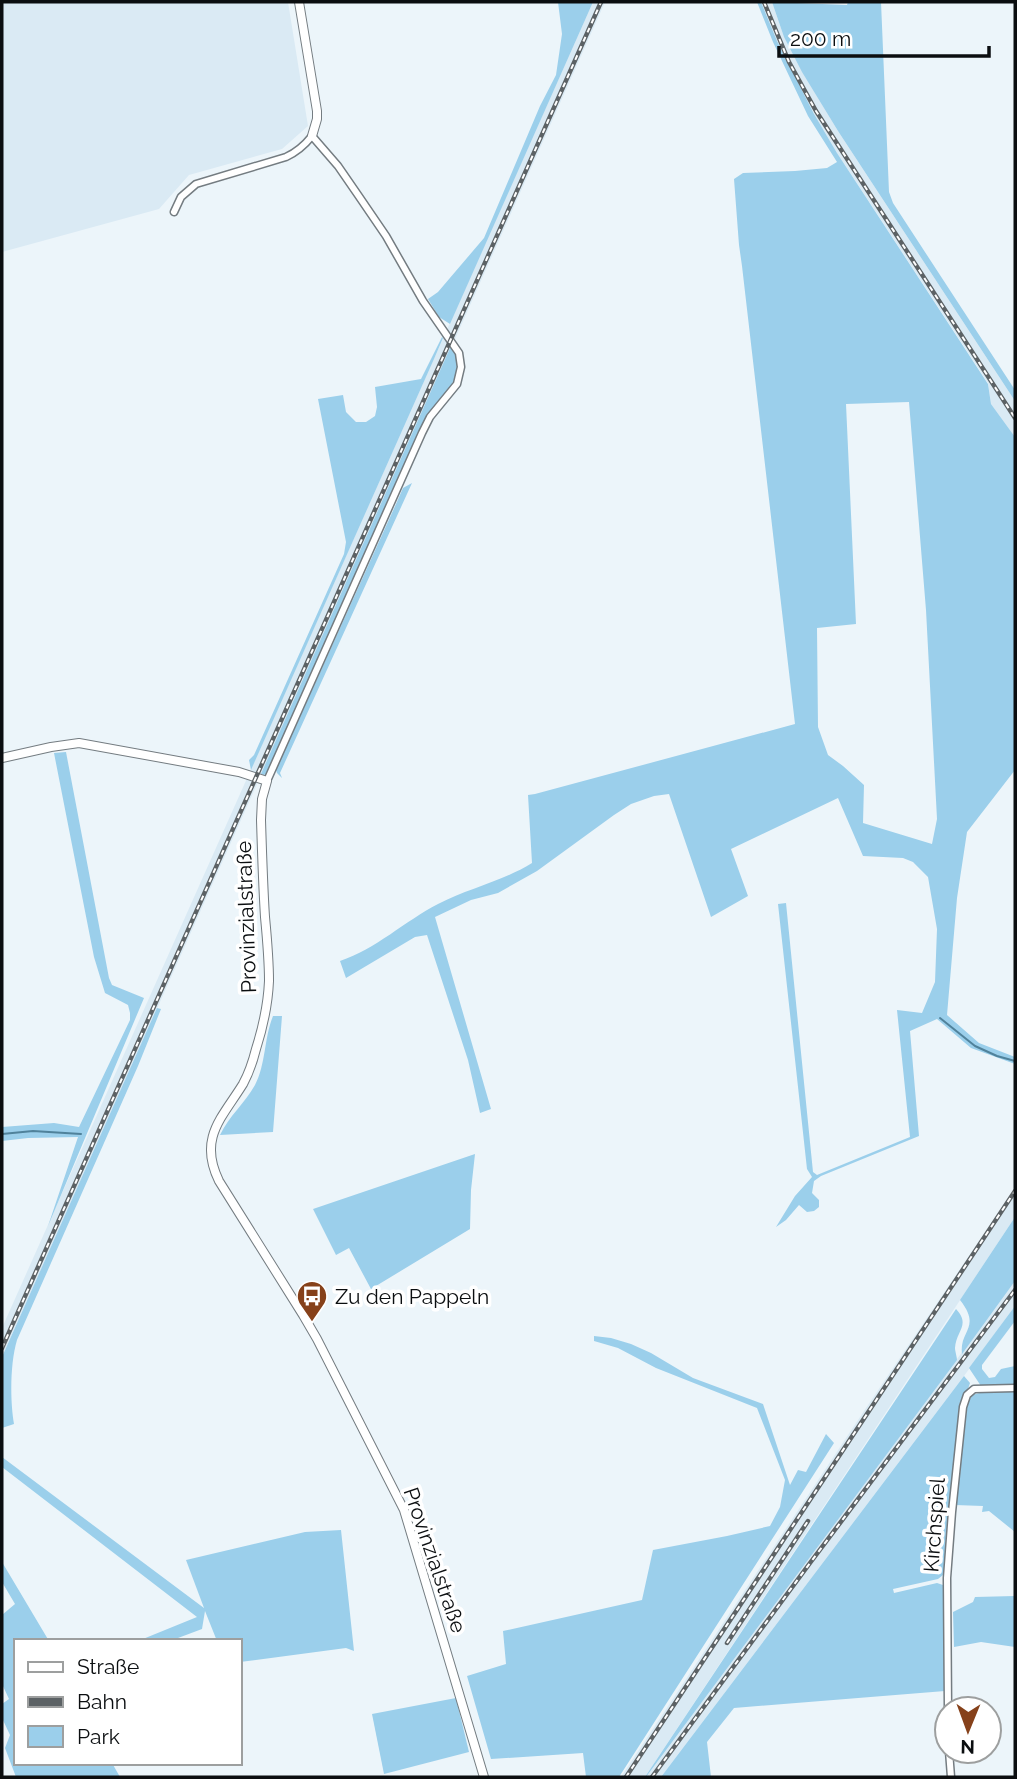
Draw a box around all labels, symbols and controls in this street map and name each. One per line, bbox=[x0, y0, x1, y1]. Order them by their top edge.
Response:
scale bar bbox=[779, 14, 989, 58]
text: 200 m bbox=[790, 26, 851, 51]
street label: Provinzialstraße bbox=[231, 841, 261, 993]
bus stop icon: Zu den Pappeln bbox=[295, 1279, 329, 1323]
place label: Zu den Pappeln bbox=[335, 1284, 489, 1309]
street label: Kirchspiel bbox=[918, 1477, 950, 1573]
street label: Provinzialstraße bbox=[398, 1484, 472, 1636]
legend bbox=[14, 1639, 242, 1765]
text: Straße bbox=[77, 1654, 139, 1679]
text: Bahn bbox=[77, 1689, 127, 1714]
north arrow bbox=[933, 1695, 1003, 1765]
text: Park bbox=[77, 1724, 120, 1749]
text: N bbox=[960, 1736, 975, 1758]

